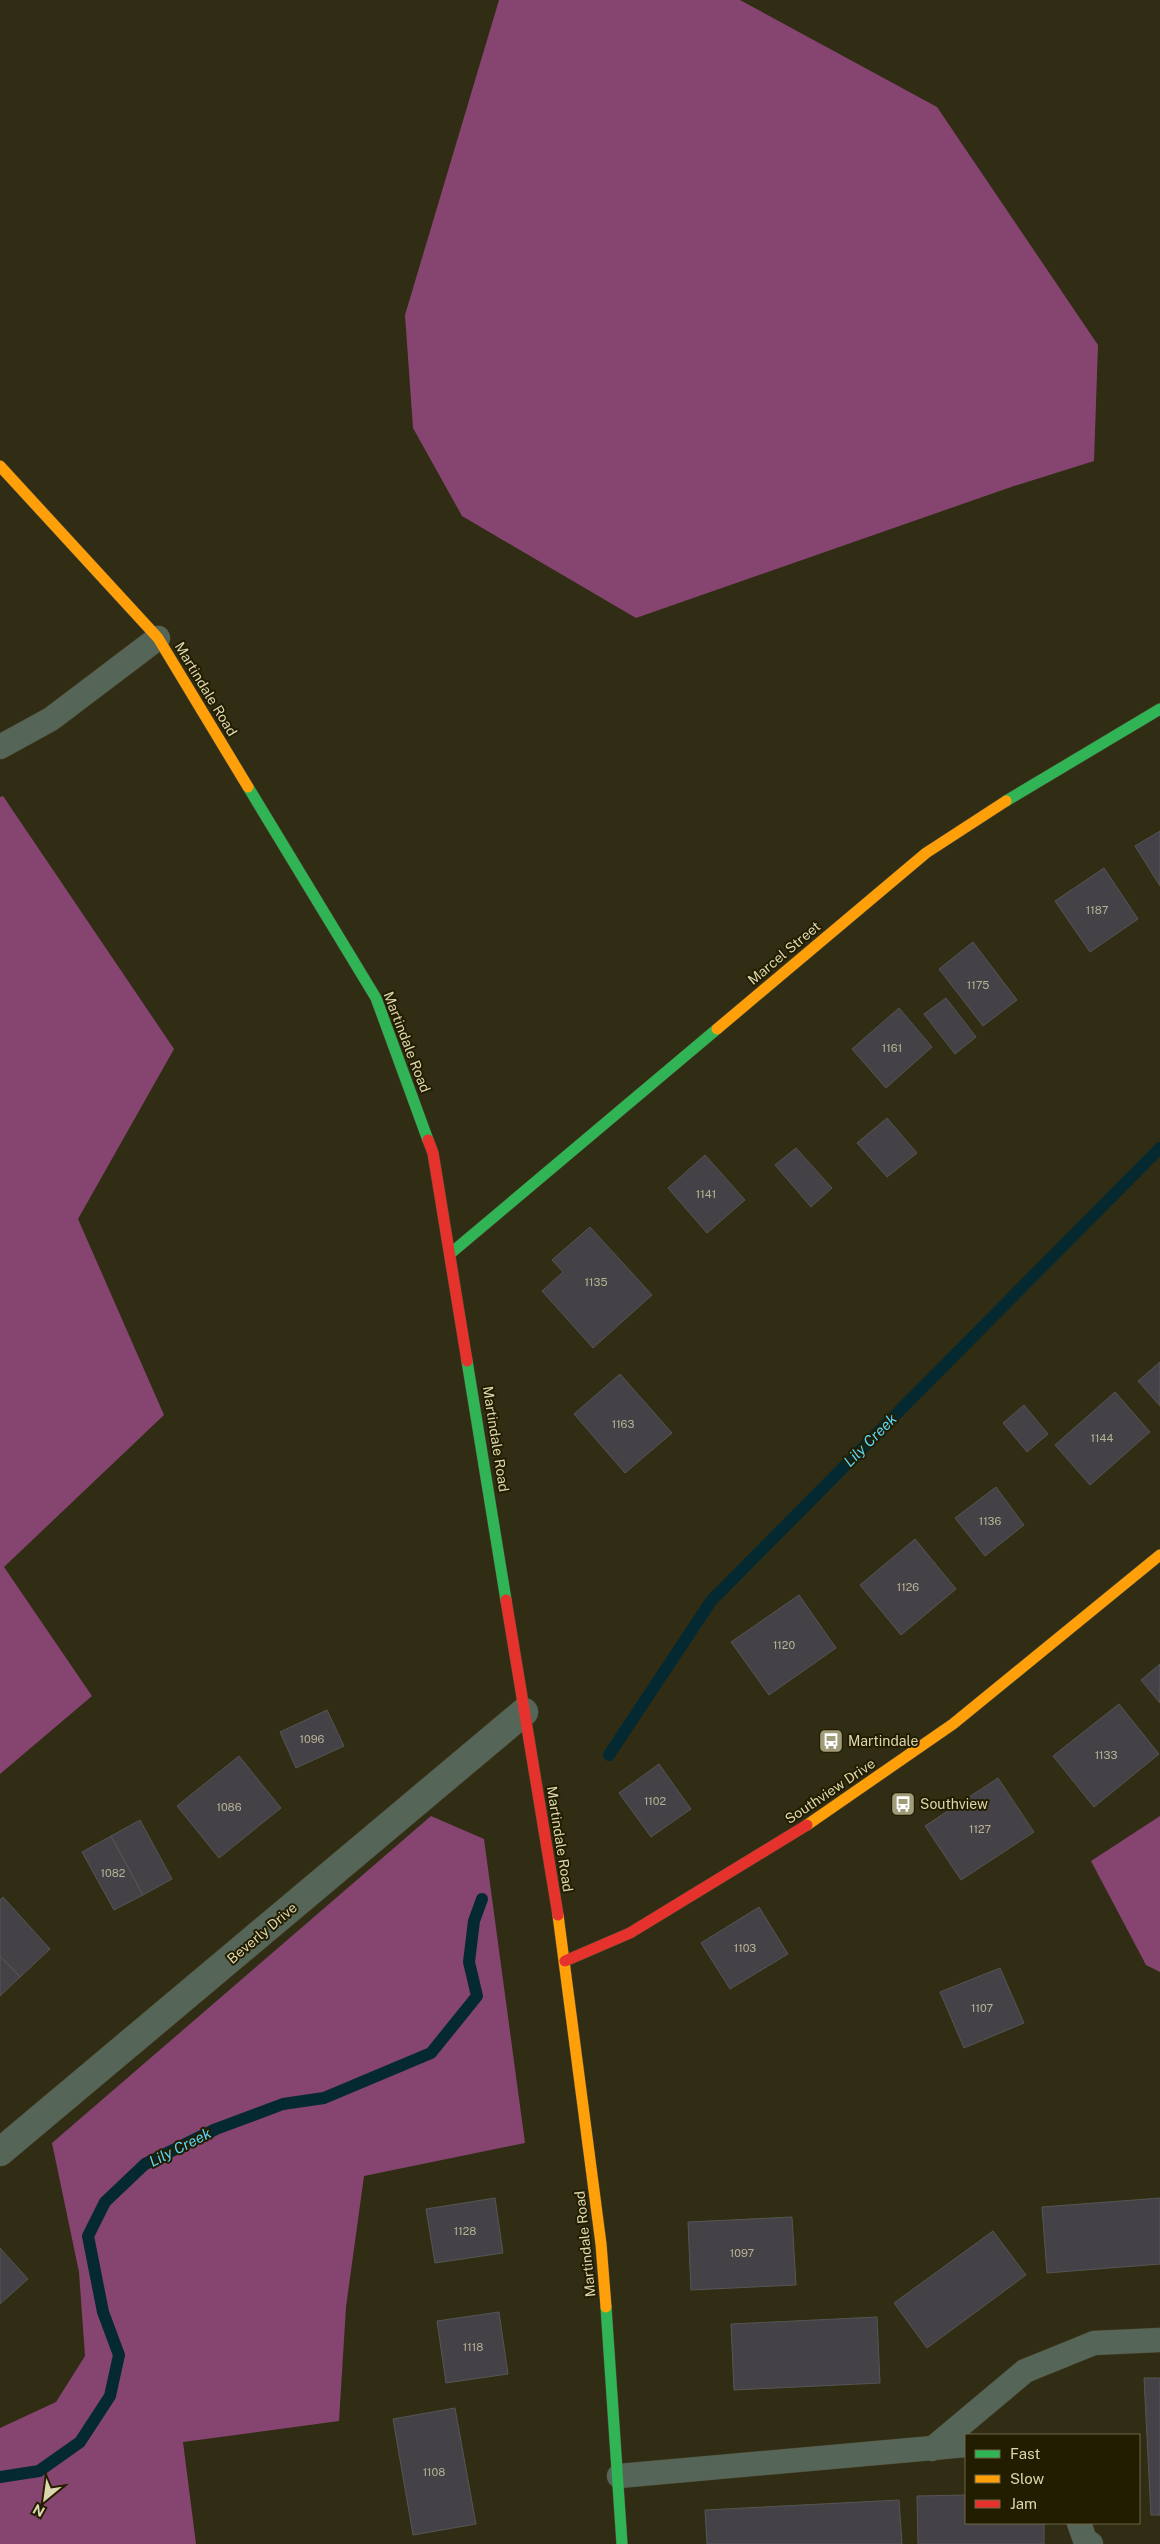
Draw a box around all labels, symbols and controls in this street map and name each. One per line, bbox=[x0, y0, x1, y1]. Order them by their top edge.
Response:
street label: Martindale Road bbox=[172, 639, 240, 739]
house number: 1187 bbox=[1086, 904, 1109, 916]
street label: Marcel Street bbox=[745, 918, 823, 988]
house number: 1175 bbox=[967, 979, 989, 991]
street label: Martindale Road bbox=[380, 989, 434, 1095]
house number: 1161 bbox=[882, 1042, 902, 1054]
house number: 1141 bbox=[696, 1188, 716, 1200]
house number: 1135 bbox=[585, 1276, 607, 1288]
street label: Martindale Road bbox=[480, 1385, 512, 1493]
water label: Lily Creek bbox=[840, 1410, 900, 1470]
house number: 1163 bbox=[612, 1418, 634, 1430]
house number: 1144 bbox=[1091, 1432, 1113, 1444]
house number: 1136 bbox=[979, 1515, 1001, 1527]
house number: 1126 bbox=[897, 1581, 919, 1593]
house number: 1120 bbox=[773, 1639, 795, 1651]
bus stop icon: Martindale bbox=[818, 1728, 844, 1754]
house number: 1096 bbox=[300, 1733, 325, 1745]
place label: Martindale bbox=[848, 1733, 918, 1749]
house number: 1133 bbox=[1095, 1749, 1117, 1761]
street label: Southview Drive bbox=[782, 1755, 878, 1827]
street label: Martindale Road bbox=[544, 1785, 576, 1893]
bus stop icon: Southview bbox=[890, 1791, 916, 1817]
house number: 1102 bbox=[644, 1795, 667, 1807]
place label: Southview bbox=[920, 1796, 988, 1812]
house number: 1086 bbox=[216, 1801, 242, 1813]
house number: 1127 bbox=[969, 1823, 991, 1835]
house number: 1082 bbox=[101, 1867, 126, 1879]
street label: Beverly Drive bbox=[224, 1899, 300, 1967]
house number: 1103 bbox=[734, 1942, 756, 1954]
house number: 1107 bbox=[971, 2002, 993, 2014]
water label: Lily Creek bbox=[146, 2124, 215, 2170]
street label: Martindale Road bbox=[571, 2190, 599, 2298]
house number: 1128 bbox=[454, 2225, 476, 2237]
house number: 1097 bbox=[730, 2247, 755, 2259]
house number: 1118 bbox=[463, 2341, 483, 2353]
legend bbox=[965, 2434, 1140, 2524]
text: Fast bbox=[1010, 2445, 1040, 2462]
house number: 1108 bbox=[423, 2466, 445, 2478]
text: Slow bbox=[1010, 2470, 1045, 2487]
north arrow bbox=[20, 2474, 70, 2524]
text: Jam bbox=[1010, 2495, 1037, 2512]
text: N bbox=[30, 2501, 47, 2520]

